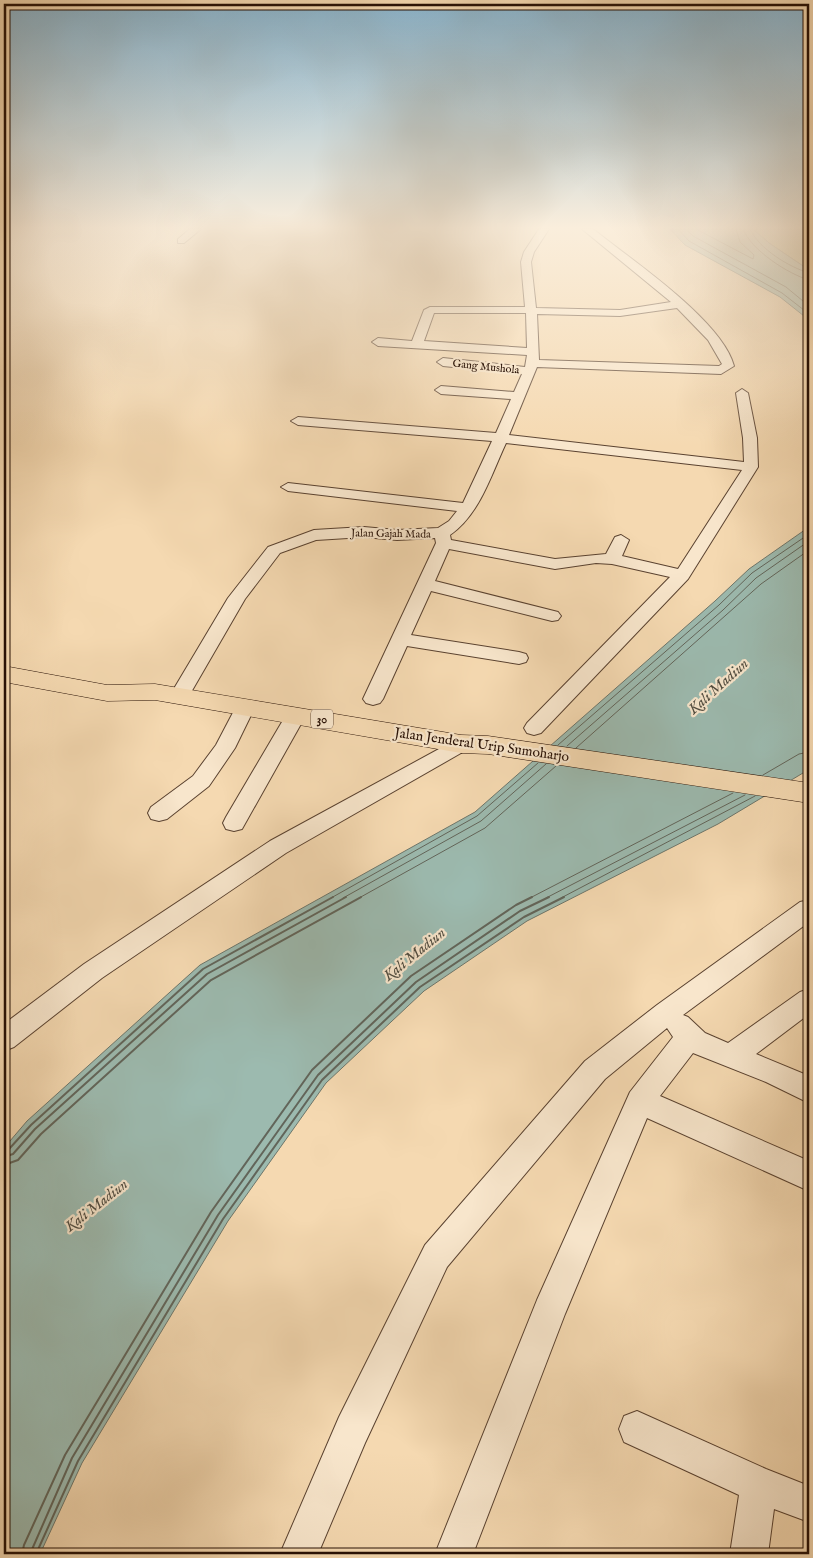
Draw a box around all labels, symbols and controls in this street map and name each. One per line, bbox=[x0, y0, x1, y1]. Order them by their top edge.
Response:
street label: Gang Mushola bbox=[452, 357, 520, 377]
street label: Jalan Gajah Mada bbox=[349, 526, 431, 542]
water label: Kali Madiun bbox=[684, 654, 752, 719]
road number: 30 bbox=[311, 710, 333, 729]
street label: Jalan Jenderal Urip Sumoharjo bbox=[391, 724, 571, 766]
water label: Kali Madiun bbox=[379, 924, 449, 986]
water label: Kali Madiun bbox=[60, 1175, 132, 1236]

